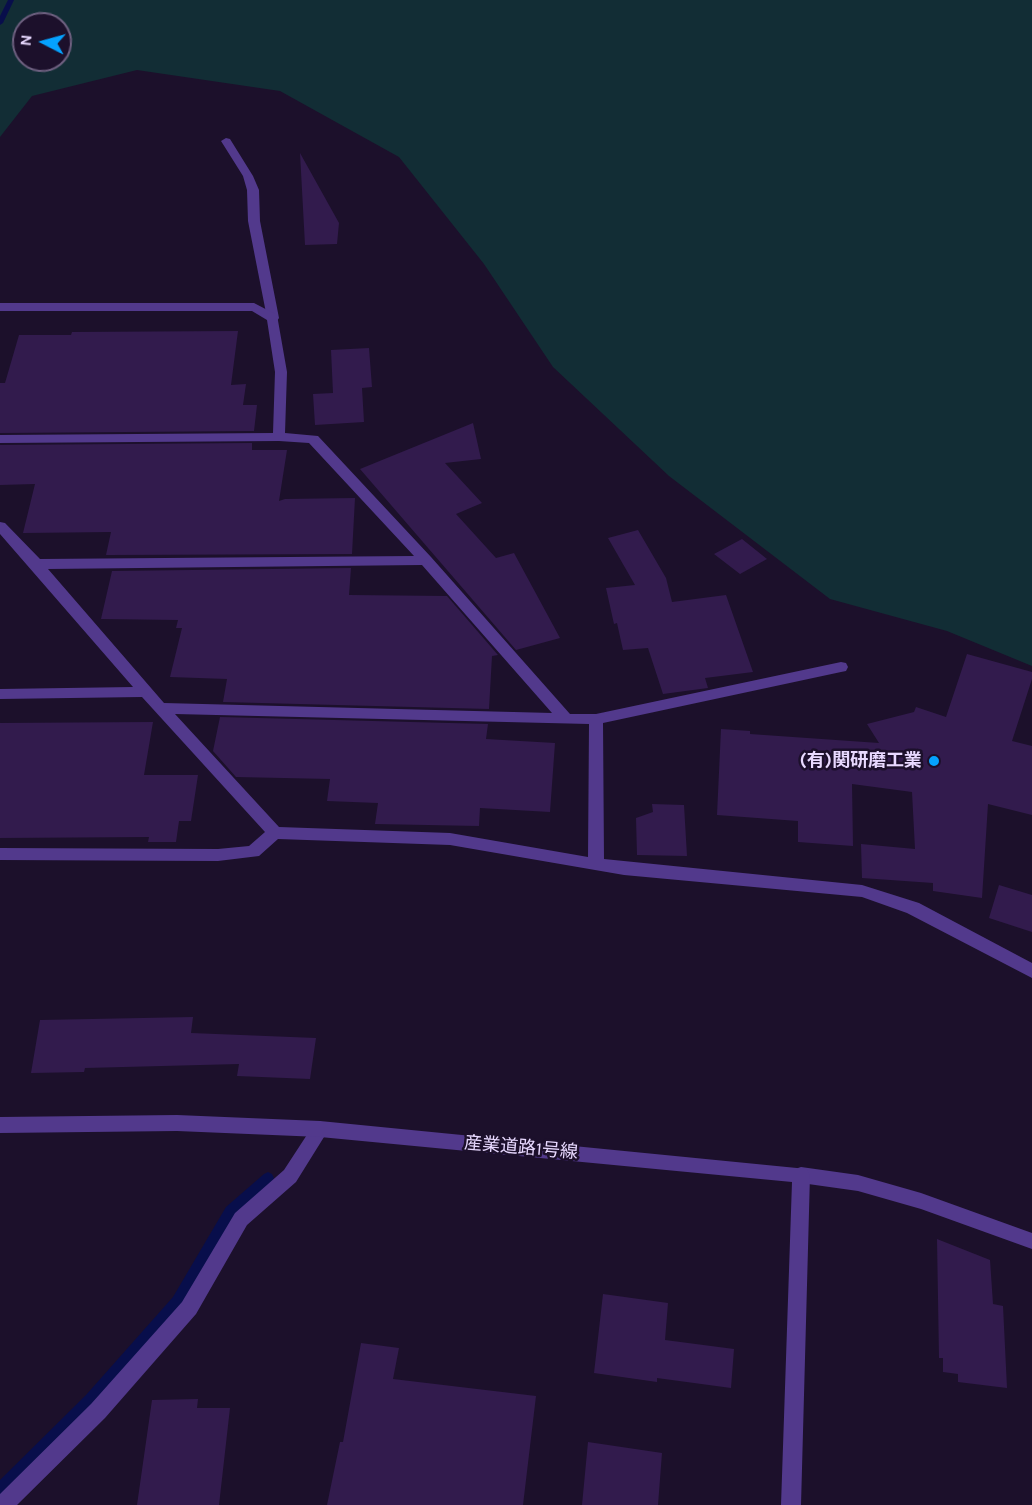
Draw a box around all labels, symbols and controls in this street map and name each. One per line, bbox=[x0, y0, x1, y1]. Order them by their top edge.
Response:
north arrow bbox=[12, 12, 72, 72]
text: N bbox=[16, 34, 36, 47]
place label: (有)関研磨工業 bbox=[800, 750, 922, 772]
marker: (有)関研磨工業 bbox=[927, 754, 941, 768]
street label: 産業道路1号線 bbox=[463, 1132, 579, 1164]

